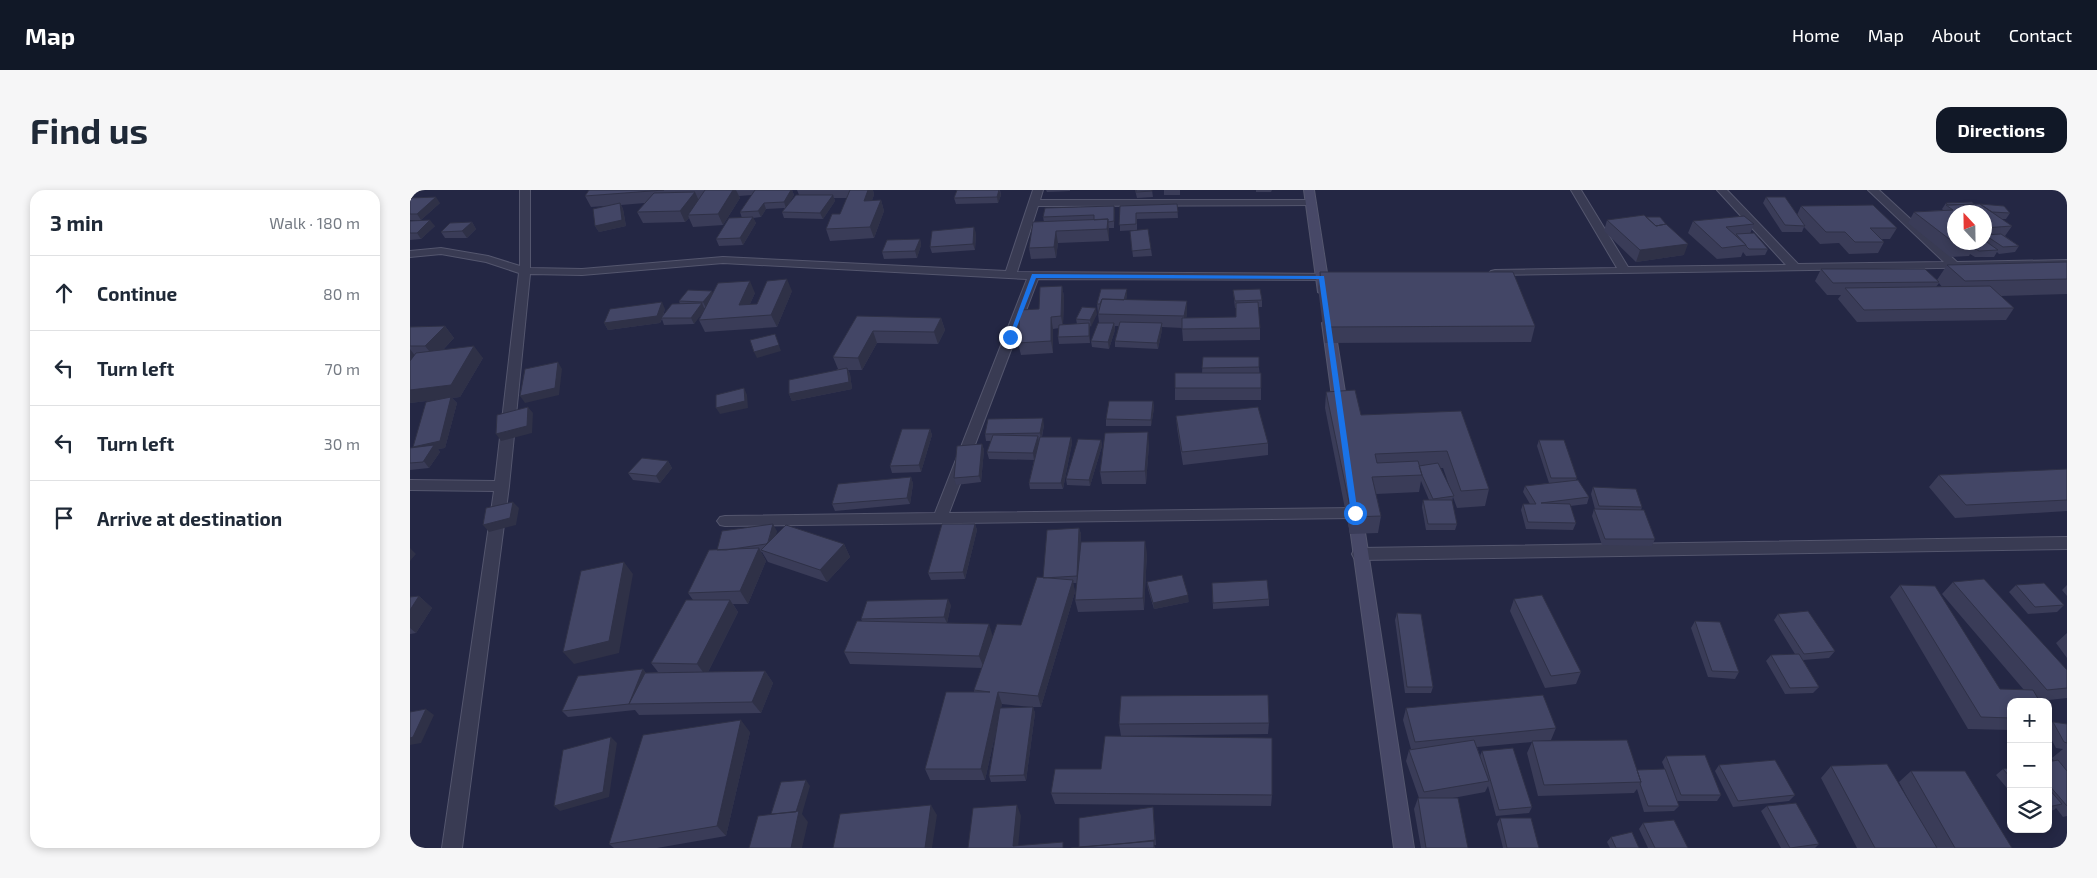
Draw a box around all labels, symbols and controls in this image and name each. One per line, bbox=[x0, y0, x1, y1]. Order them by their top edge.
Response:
text: Map bbox=[25, 21, 75, 50]
text: Home bbox=[1792, 24, 1840, 46]
text: Map bbox=[1868, 24, 1904, 46]
text: About bbox=[1932, 24, 1981, 46]
text: Contact bbox=[2009, 24, 2072, 46]
button: Directions bbox=[1936, 107, 2067, 153]
text: Find us bbox=[30, 109, 148, 151]
north arrow bbox=[1947, 205, 1992, 250]
text: 3 min bbox=[50, 210, 103, 235]
text: Walk · 180 m bbox=[269, 213, 360, 232]
icon: ahead bbox=[50, 279, 78, 307]
text: Continue bbox=[97, 282, 177, 305]
text: 80 m bbox=[323, 284, 360, 303]
route end bbox=[999, 326, 1022, 349]
icon: left bbox=[50, 354, 78, 382]
text: Turn left bbox=[97, 357, 174, 380]
text: 70 m bbox=[325, 359, 360, 378]
icon: left bbox=[50, 429, 78, 457]
text: Turn left bbox=[97, 432, 174, 455]
text: 30 m bbox=[324, 434, 360, 453]
route start bbox=[1344, 502, 1367, 525]
icon: arrive bbox=[50, 504, 78, 532]
text: Arrive at destination bbox=[97, 507, 282, 530]
map controls bbox=[2007, 698, 2052, 833]
button: + bbox=[2007, 698, 2052, 743]
button: − bbox=[2007, 743, 2052, 788]
button: layers bbox=[2007, 788, 2052, 833]

